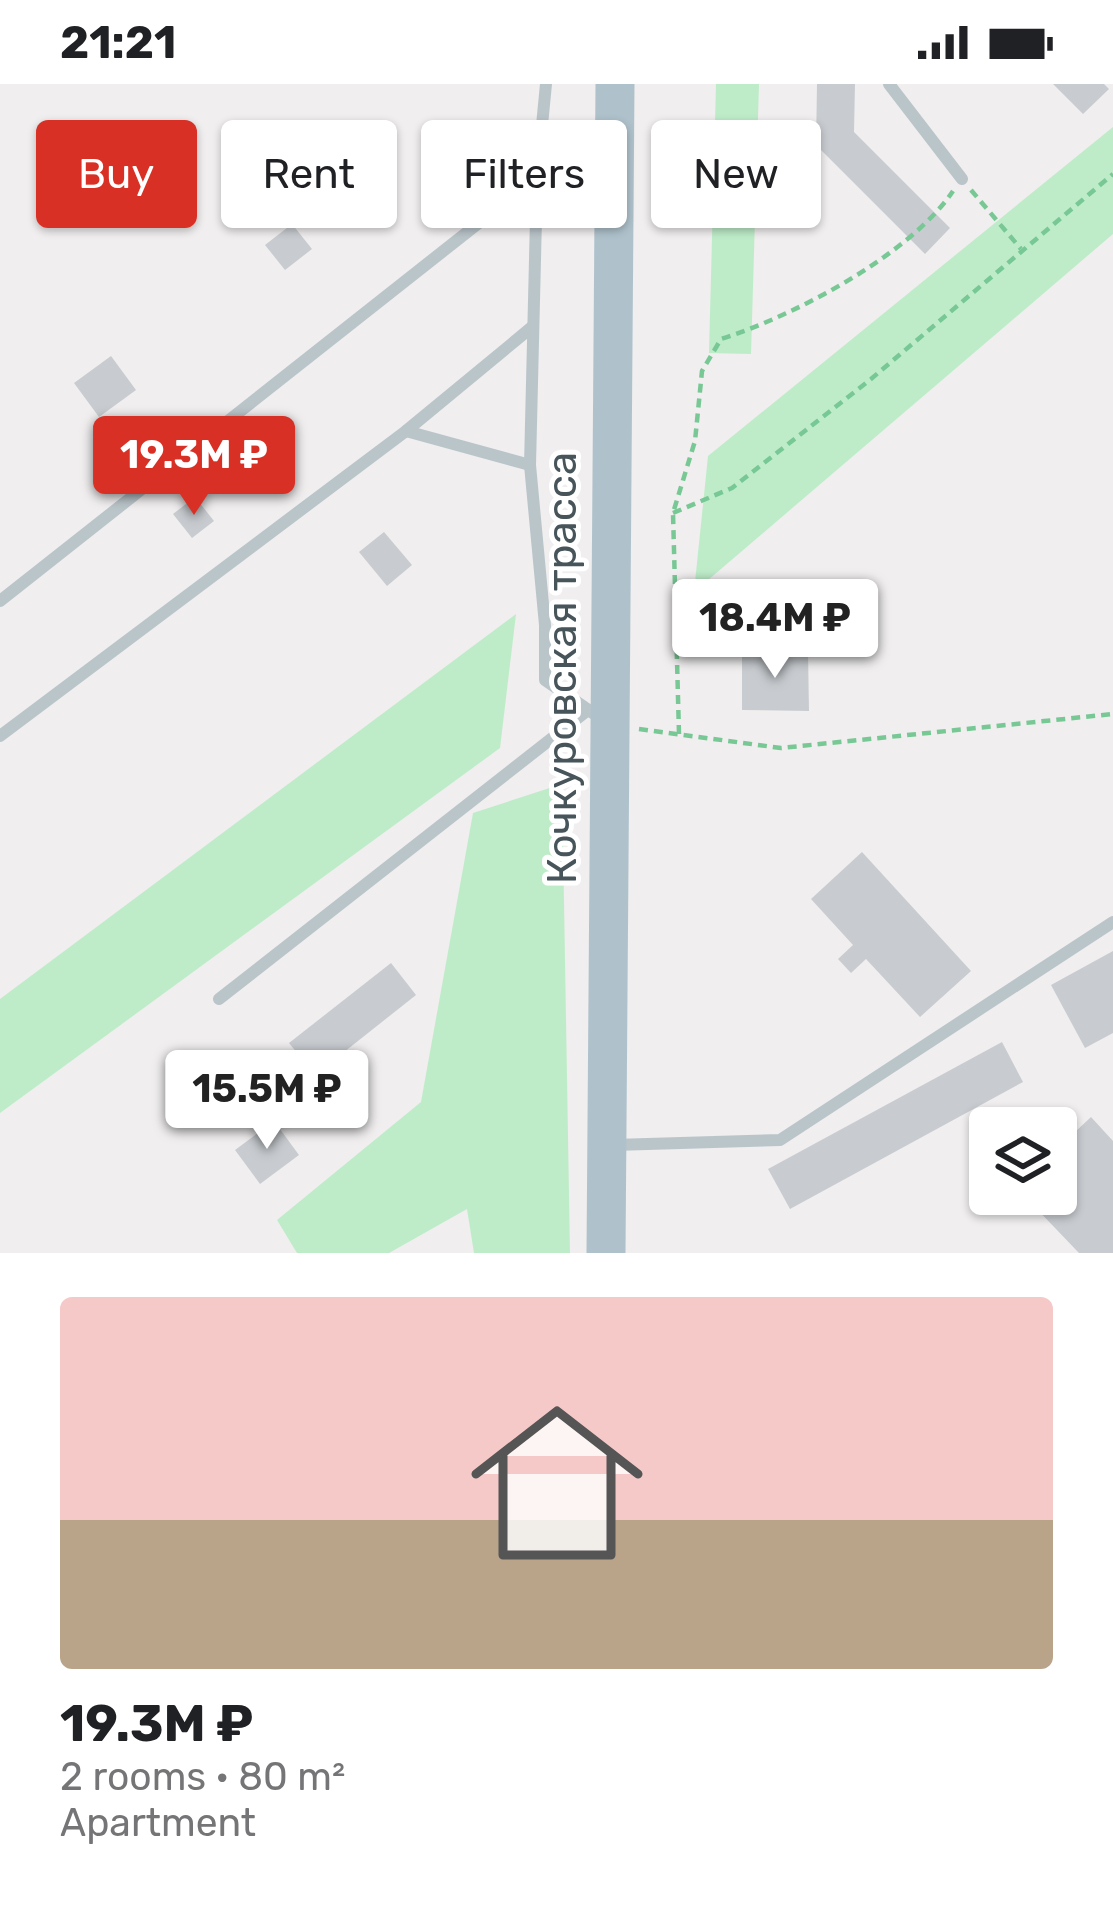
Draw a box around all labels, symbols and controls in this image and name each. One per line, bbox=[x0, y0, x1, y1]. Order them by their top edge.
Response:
text: 21:21 bbox=[60, 16, 176, 69]
chip: Buy bbox=[36, 120, 197, 228]
chip: Rent bbox=[221, 120, 397, 228]
chip: Filters bbox=[421, 120, 627, 228]
chip: New bbox=[651, 120, 821, 228]
pin: 19.3M ₽ bbox=[83, 416, 305, 518]
text: 19.3M ₽ bbox=[120, 432, 268, 478]
street label: Кочкуровская трасса bbox=[537, 452, 587, 884]
pin: 18.4M ₽ bbox=[664, 579, 886, 681]
text: 18.4M ₽ bbox=[699, 595, 851, 641]
pin: 15.5M ₽ bbox=[156, 1050, 378, 1152]
text: 15.5M ₽ bbox=[192, 1066, 342, 1112]
map controls bbox=[969, 1107, 1077, 1215]
button: layers bbox=[969, 1107, 1077, 1215]
icon: home bbox=[449, 1375, 665, 1591]
text: 19.3M ₽ bbox=[60, 1693, 253, 1754]
text: 2 rooms · 80 m² bbox=[60, 1754, 345, 1800]
text: Apartment bbox=[60, 1800, 256, 1846]

